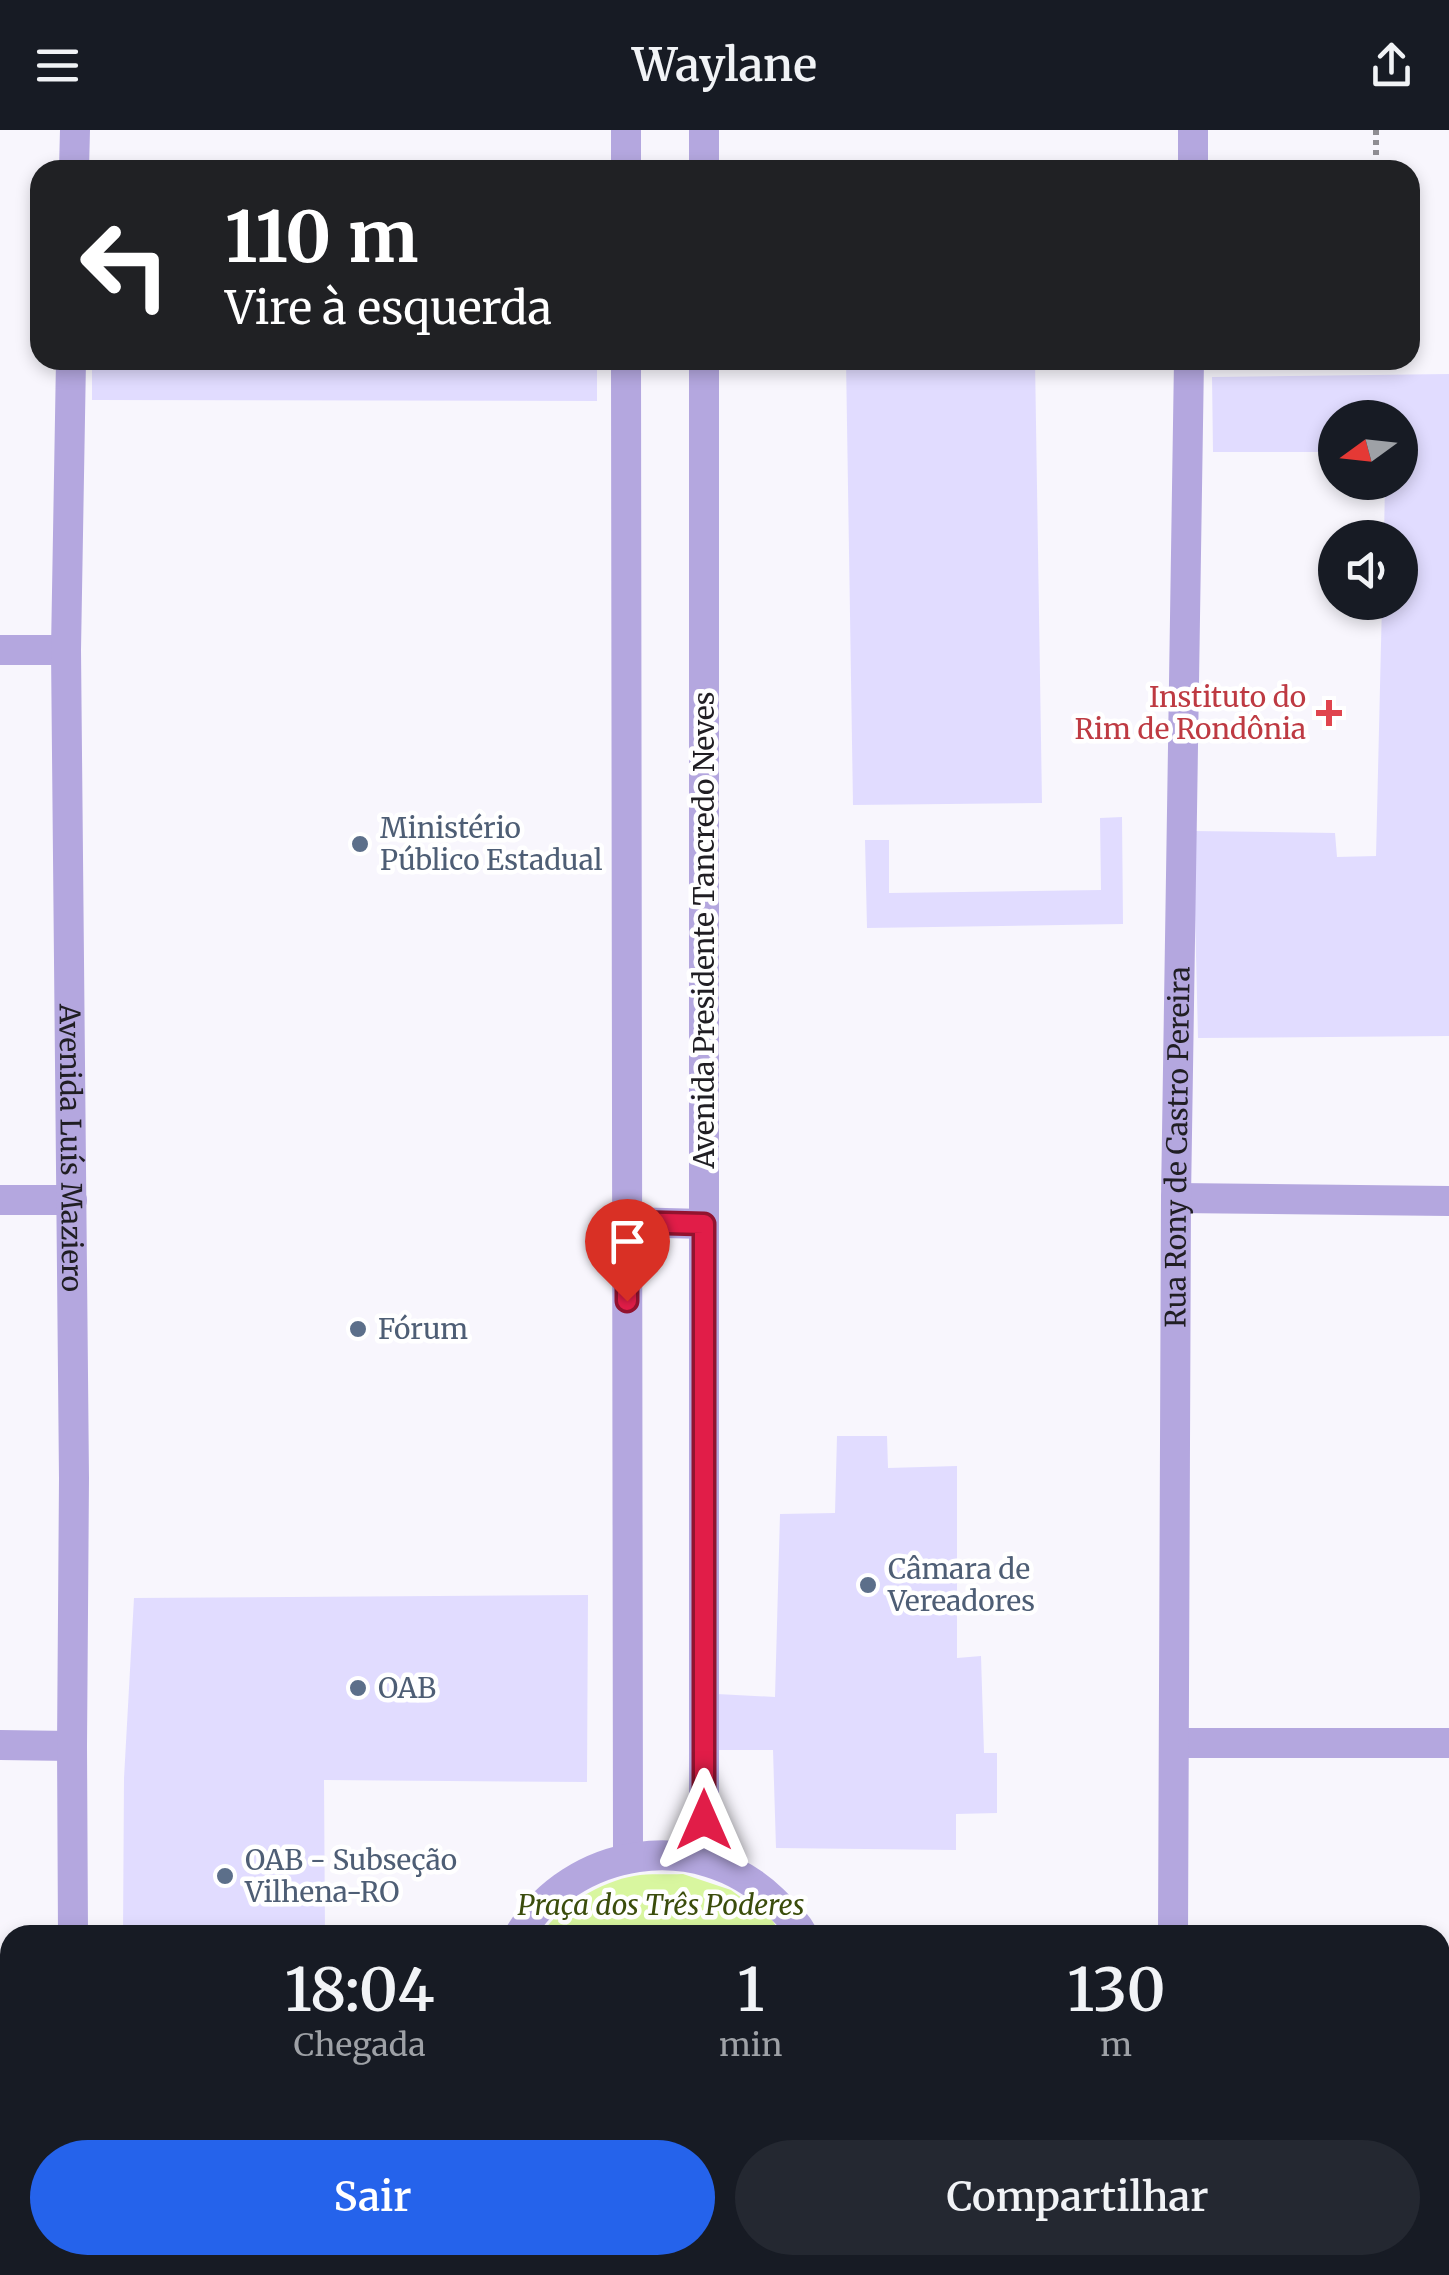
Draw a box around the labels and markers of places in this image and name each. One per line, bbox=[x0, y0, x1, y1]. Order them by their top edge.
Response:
place label: Instituto do Rim de Rondônia bbox=[1075, 679, 1306, 747]
marker: Instituto do Rim de Rondônia bbox=[1316, 700, 1342, 726]
place label: Ministério Público Estadual bbox=[380, 810, 603, 878]
marker: Ministério Público Estadual bbox=[349, 833, 371, 855]
pin bbox=[585, 1199, 670, 1302]
place label: Fórum bbox=[378, 1311, 468, 1347]
marker: Fórum bbox=[347, 1318, 369, 1340]
place label: Câmara de Vereadores bbox=[887, 1551, 1035, 1619]
marker: Câmara de Vereadores bbox=[857, 1574, 879, 1596]
place label: OAB bbox=[378, 1670, 436, 1706]
marker: OAB bbox=[347, 1677, 369, 1699]
place label: OAB - Subseção Vilhena-RO bbox=[244, 1842, 457, 1910]
marker: OAB - Subseção Vilhena-RO bbox=[214, 1865, 236, 1887]

